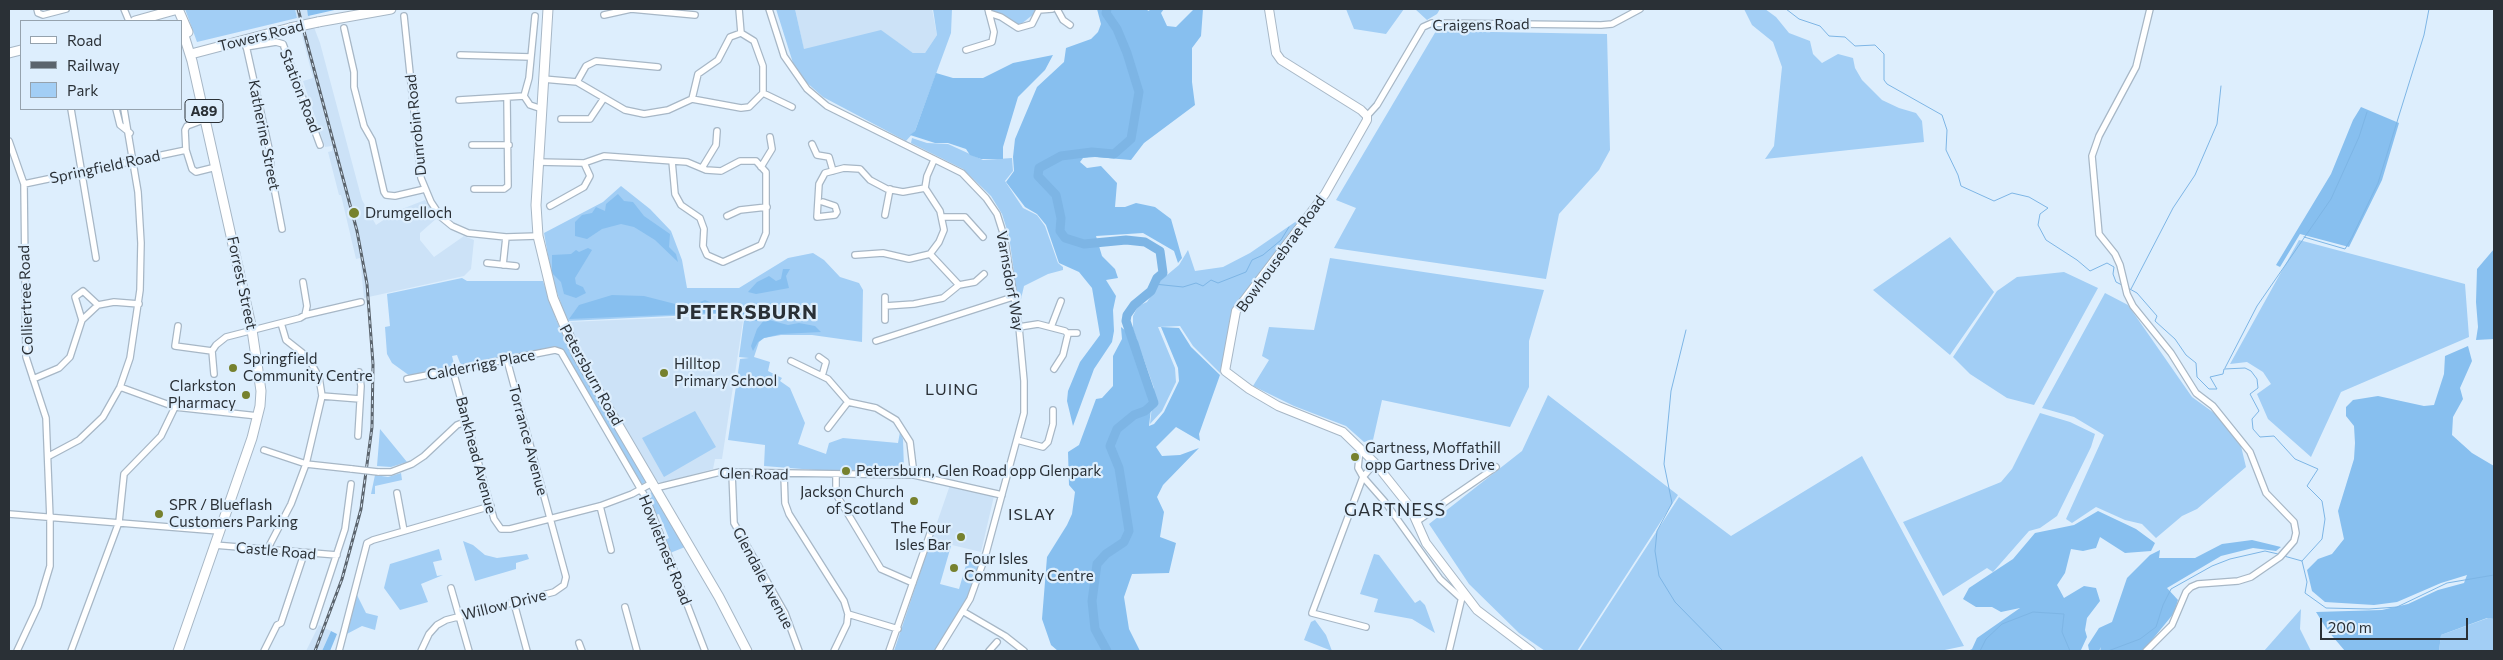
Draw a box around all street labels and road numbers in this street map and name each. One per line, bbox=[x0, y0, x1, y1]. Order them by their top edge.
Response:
street label: Craigens Road bbox=[1432, 15, 1530, 35]
street label: Towers Road bbox=[216, 17, 306, 55]
street label: Station Road bbox=[276, 47, 324, 135]
street label: Dunrobin Road bbox=[402, 73, 430, 177]
street label: Katherine Street bbox=[244, 78, 284, 192]
road number: A89 bbox=[185, 100, 223, 122]
street label: Springfield Road bbox=[48, 147, 162, 187]
street label: Bowhousebrae Road bbox=[1233, 192, 1329, 316]
street label: Varnsdorf Way bbox=[992, 230, 1028, 332]
street label: Forrest Street bbox=[223, 235, 261, 331]
street label: Colliertree Road bbox=[15, 245, 37, 355]
street label: Petersburn Road bbox=[556, 321, 626, 429]
street label: Calderrigg Place bbox=[425, 346, 537, 384]
street label: Torrance Avenue bbox=[505, 383, 551, 497]
street label: Bankhead Avenue bbox=[452, 395, 500, 515]
street label: Glen Road bbox=[719, 464, 789, 484]
street label: Howletnest Road bbox=[635, 492, 695, 608]
street label: Glendale Avenue bbox=[729, 524, 797, 632]
street label: Castle Road bbox=[235, 539, 317, 563]
street label: Willow Drive bbox=[460, 586, 548, 624]

